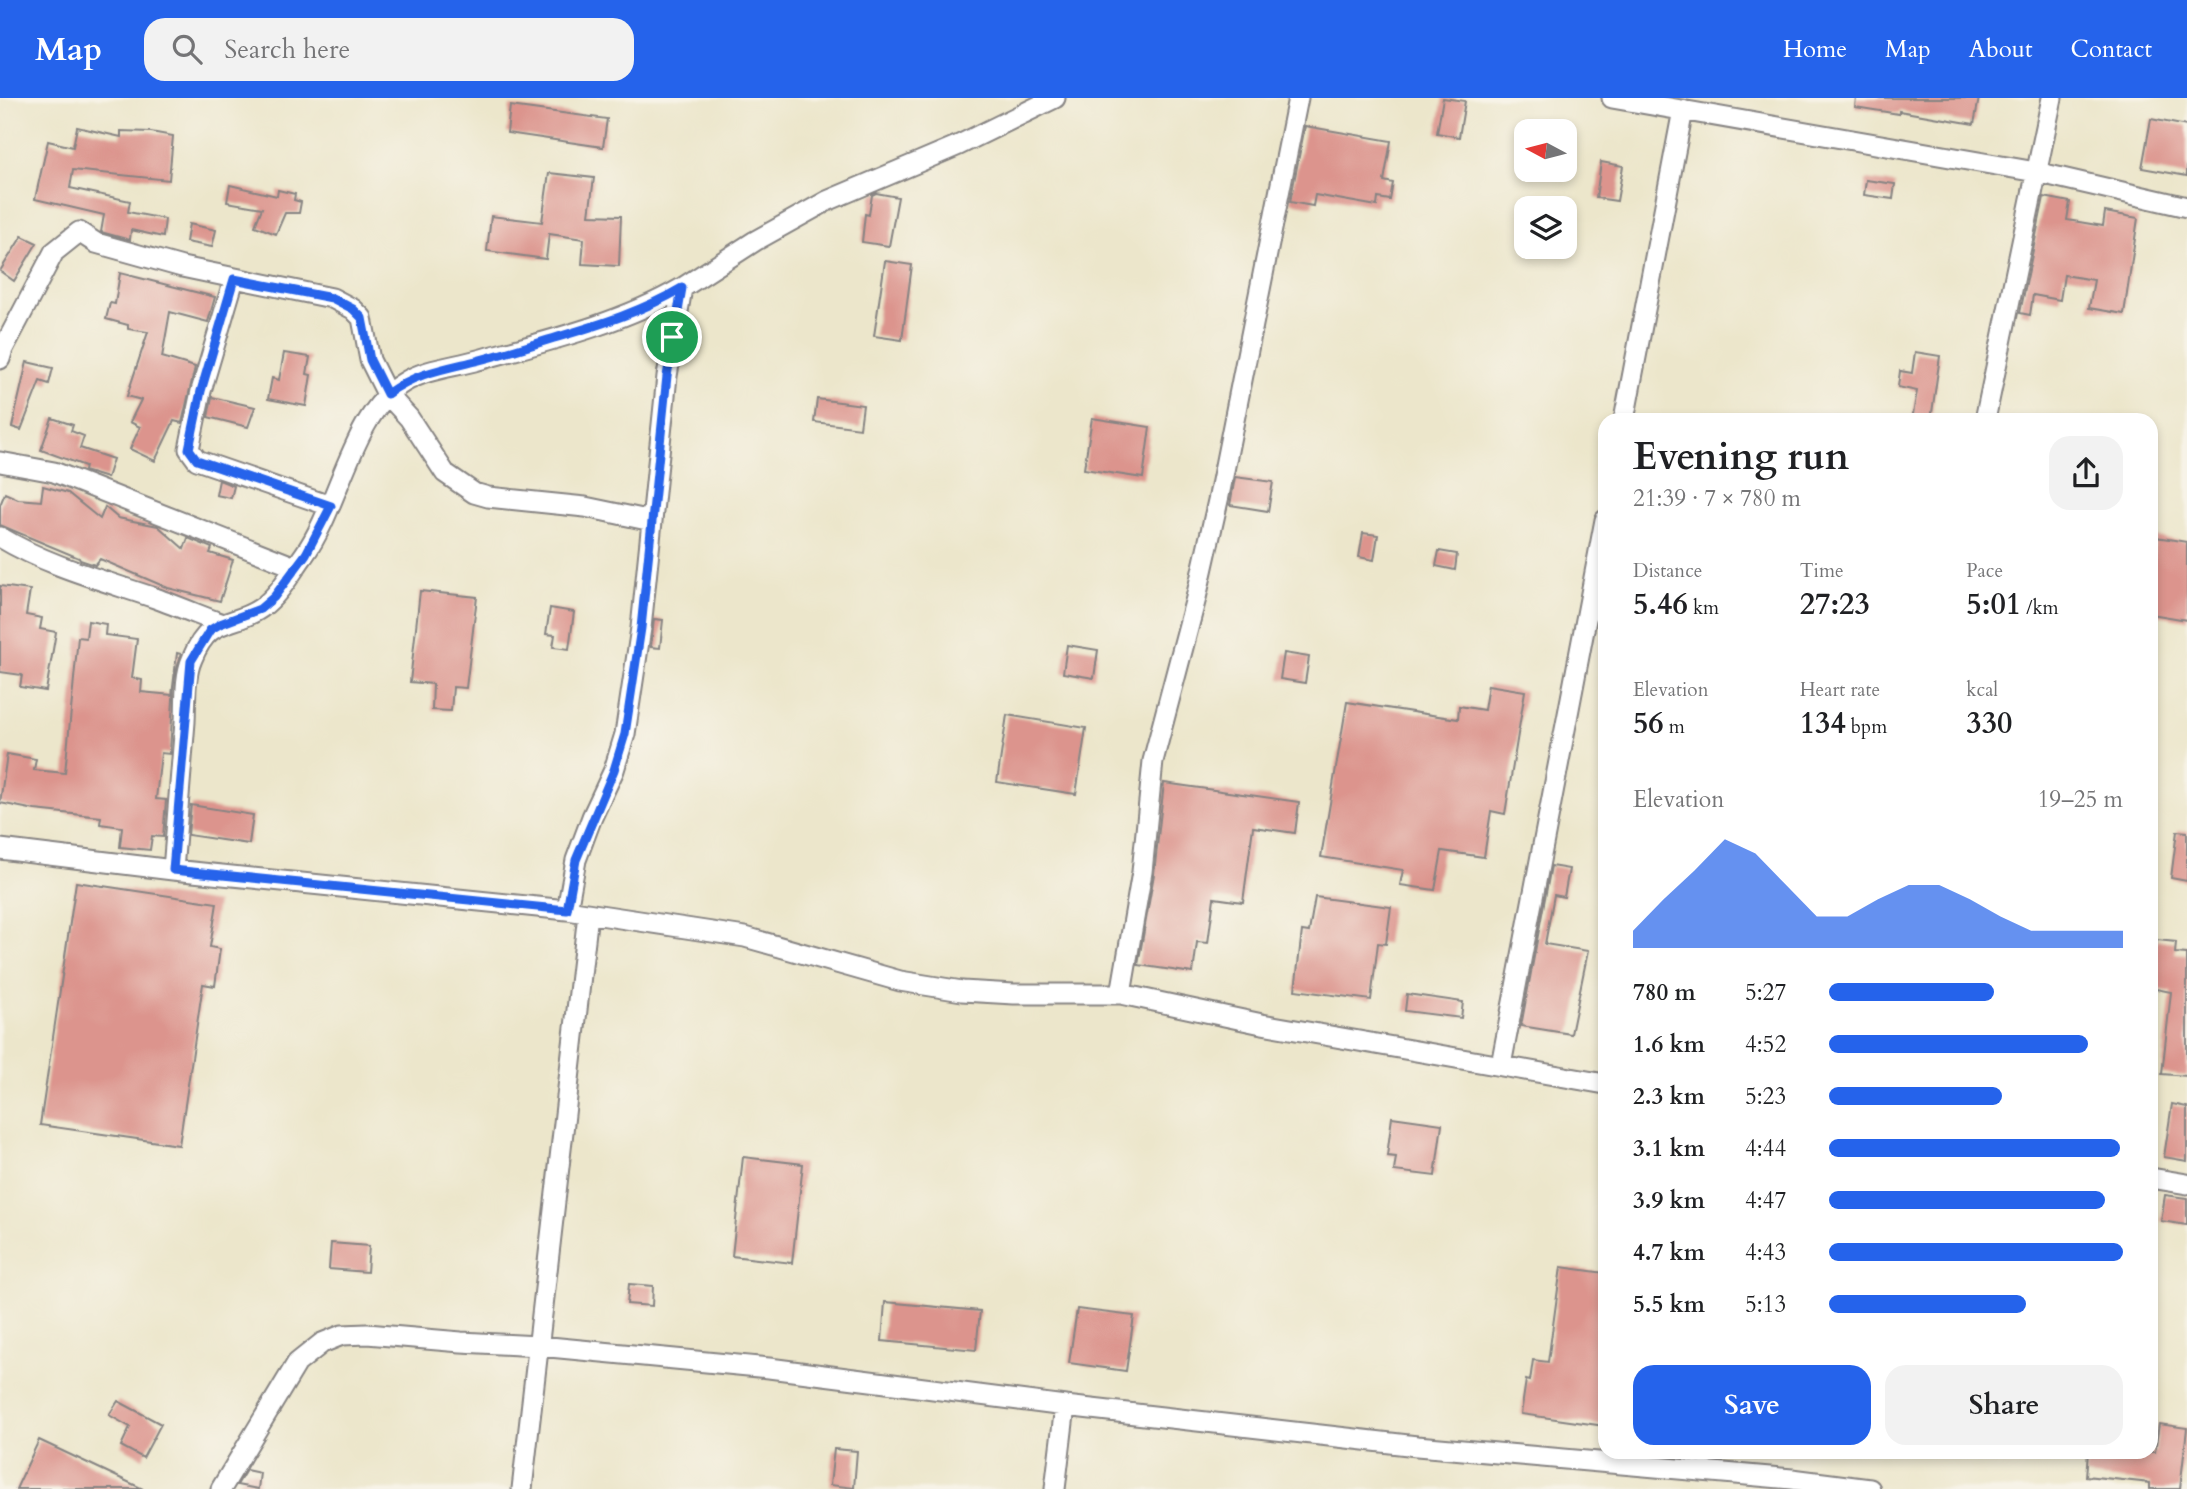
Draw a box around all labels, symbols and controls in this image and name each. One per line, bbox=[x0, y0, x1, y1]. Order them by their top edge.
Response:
search box bbox=[144, 18, 634, 81]
text: Map bbox=[35, 27, 102, 72]
icon: search bbox=[168, 30, 206, 68]
text: Search here bbox=[224, 32, 350, 67]
text: Home bbox=[1783, 33, 1847, 66]
text: Map bbox=[1885, 33, 1931, 66]
text: About bbox=[1969, 33, 2033, 66]
text: Contact bbox=[2071, 33, 2152, 66]
north arrow bbox=[1514, 119, 1577, 182]
map controls bbox=[1514, 119, 1577, 259]
button: layers bbox=[1514, 196, 1577, 259]
pin bbox=[642, 307, 702, 367]
icon: arrive bbox=[653, 318, 691, 356]
text: Evening run bbox=[1633, 431, 1849, 483]
button: share bbox=[2049, 436, 2123, 510]
text: 21:39 · 7 × 780 m bbox=[1633, 483, 1801, 514]
text: Distance bbox=[1633, 558, 1702, 584]
text: Time bbox=[1800, 558, 1844, 584]
text: Pace bbox=[1966, 558, 2003, 584]
text: 5.46 bbox=[1633, 584, 1688, 625]
text: 27:23 bbox=[1800, 584, 1870, 625]
text: 5:01 bbox=[1966, 584, 2021, 625]
text: km bbox=[1688, 595, 1719, 621]
text: /km bbox=[2021, 595, 2059, 621]
text: Elevation bbox=[1633, 677, 1708, 703]
text: Heart rate bbox=[1800, 677, 1880, 703]
text: kcal bbox=[1966, 677, 1998, 703]
text: 56 bbox=[1633, 703, 1664, 744]
text: 134 bbox=[1800, 703, 1846, 744]
text: 330 bbox=[1966, 703, 2012, 744]
text: m bbox=[1664, 714, 1685, 740]
text: bpm bbox=[1846, 714, 1887, 740]
text: Elevation bbox=[1633, 784, 1724, 815]
text: 19–25 m bbox=[2038, 784, 2123, 815]
text: 780 m bbox=[1633, 977, 1696, 1008]
text: 5:27 bbox=[1745, 977, 1786, 1008]
text: 1.6 km bbox=[1633, 1029, 1705, 1060]
text: 4:52 bbox=[1745, 1029, 1786, 1060]
text: 2.3 km bbox=[1633, 1081, 1705, 1112]
text: 5:23 bbox=[1745, 1081, 1786, 1112]
text: 3.1 km bbox=[1633, 1133, 1705, 1164]
text: 4:44 bbox=[1745, 1133, 1786, 1164]
text: 3.9 km bbox=[1633, 1185, 1705, 1216]
text: 4:47 bbox=[1745, 1185, 1786, 1216]
text: 4.7 km bbox=[1633, 1237, 1705, 1268]
text: 4:43 bbox=[1745, 1237, 1786, 1268]
text: 5.5 km bbox=[1633, 1289, 1705, 1320]
text: 5:13 bbox=[1745, 1289, 1786, 1320]
button: Save bbox=[1633, 1365, 1871, 1445]
button: Share bbox=[1885, 1365, 2123, 1445]

